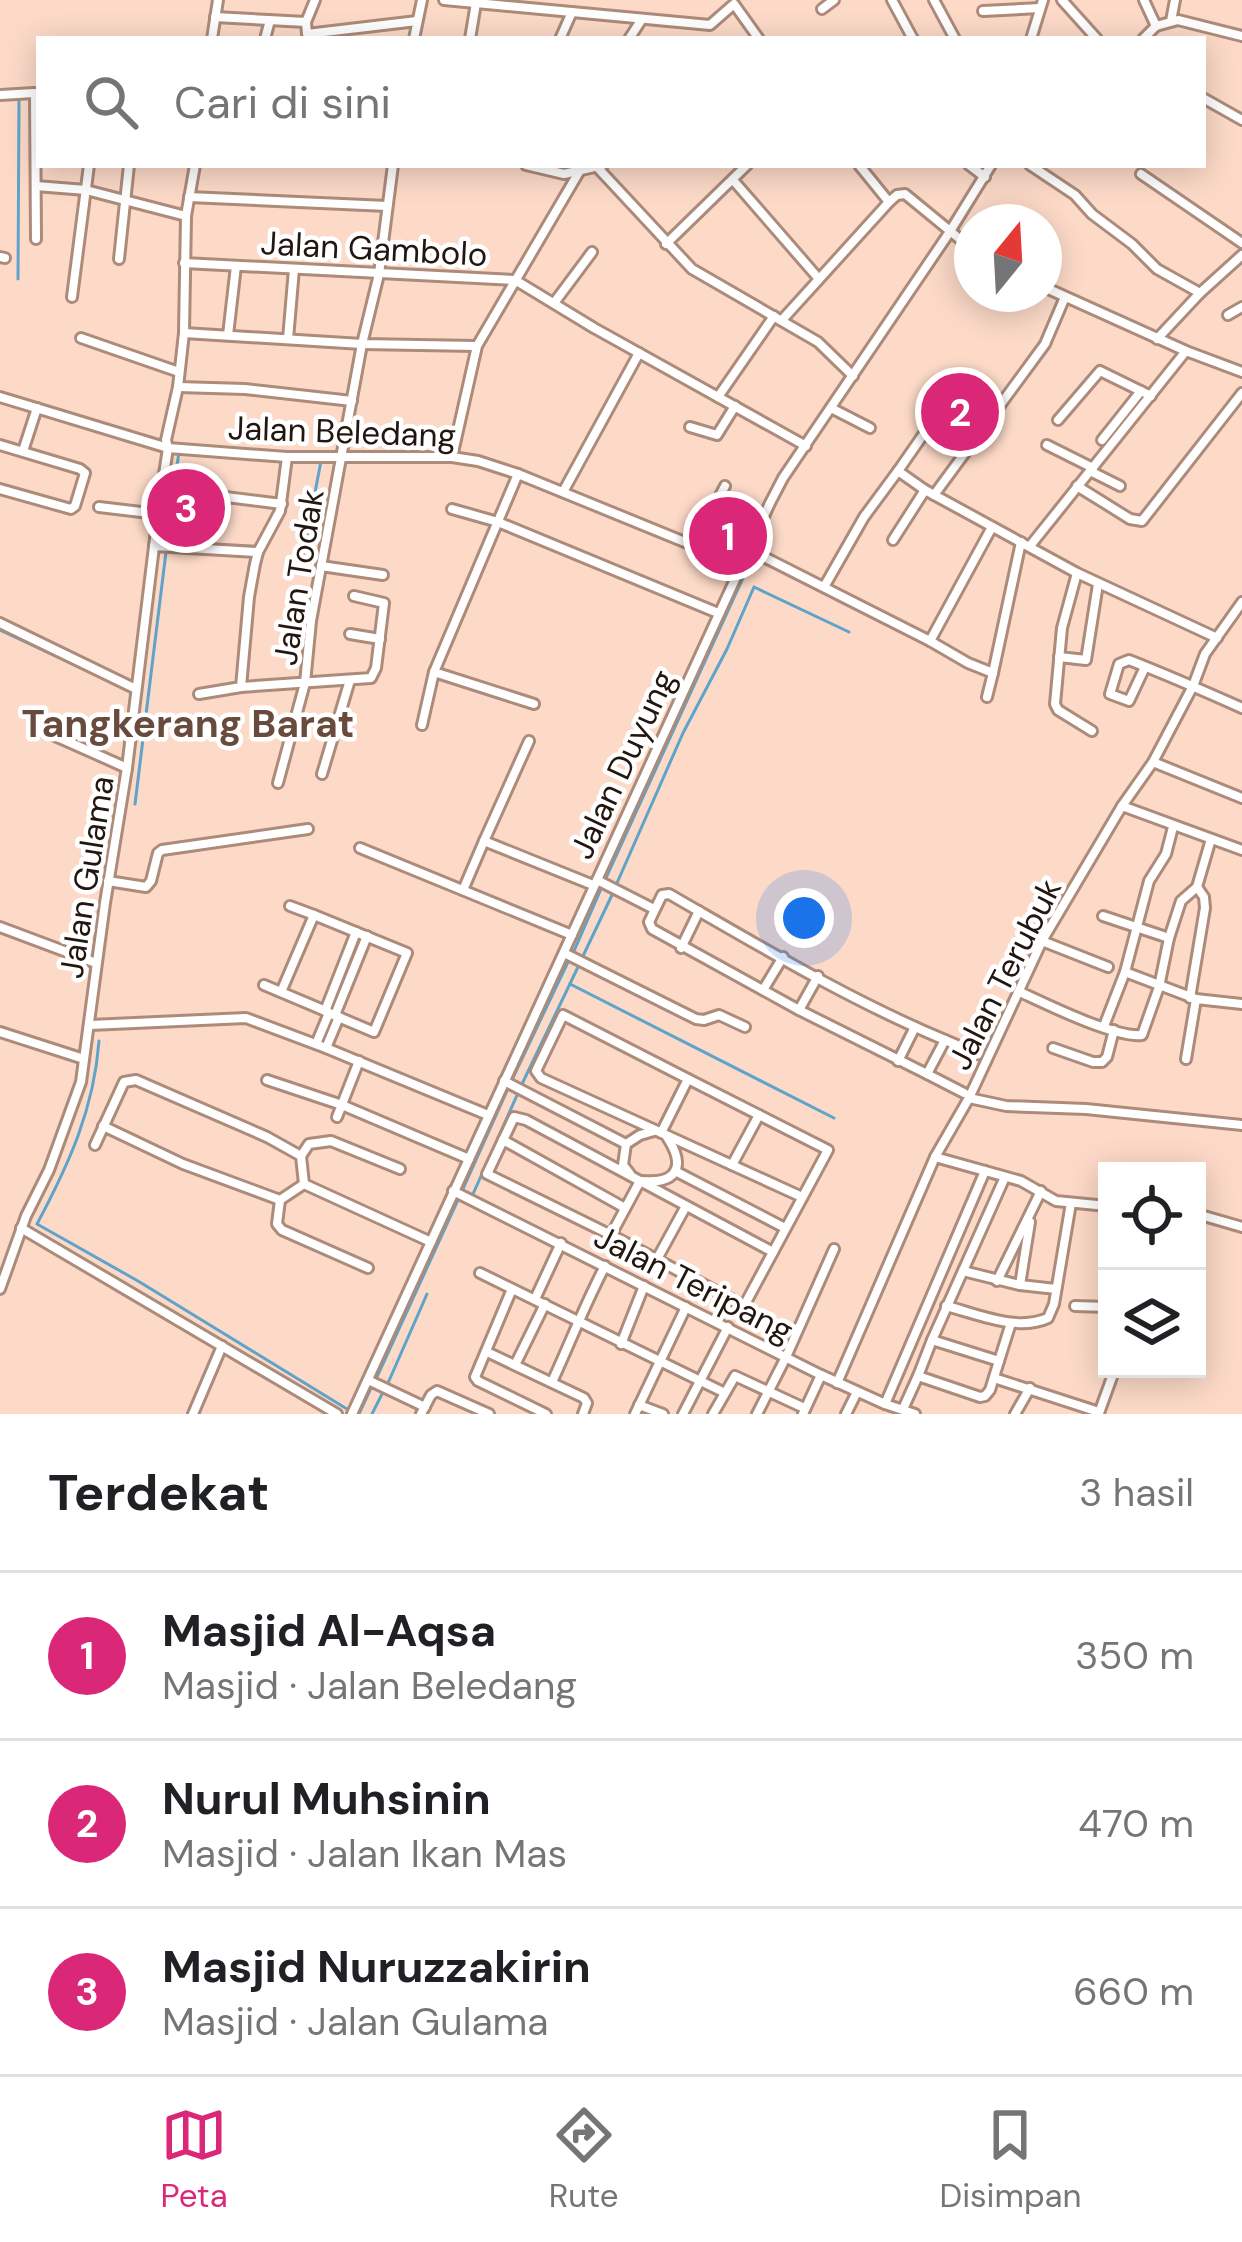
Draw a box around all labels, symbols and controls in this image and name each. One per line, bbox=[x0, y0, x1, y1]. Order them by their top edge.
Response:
search box bbox=[36, 36, 1206, 168]
icon: search bbox=[78, 69, 144, 135]
text: Cari di sini bbox=[174, 73, 391, 132]
north arrow bbox=[954, 204, 1062, 312]
street label: Jalan Gambolo bbox=[259, 221, 488, 276]
pin: 2 bbox=[921, 367, 999, 457]
street label: Jalan Beledang bbox=[227, 406, 457, 457]
pin: 3 bbox=[147, 463, 225, 553]
street label: Jalan Todak bbox=[263, 485, 334, 668]
pin: 1 bbox=[689, 491, 767, 581]
street label: Jalan Duyung bbox=[560, 663, 685, 866]
district label: Tangkerang Barat bbox=[22, 698, 354, 749]
street label: Jalan Gulama bbox=[49, 773, 124, 981]
street label: Jalan Terubuk bbox=[938, 871, 1071, 1077]
your location bbox=[774, 888, 834, 948]
map controls bbox=[1098, 1162, 1206, 1378]
button: locate bbox=[1098, 1162, 1206, 1270]
street label: Jalan Teripang bbox=[587, 1215, 801, 1352]
button: layers bbox=[1098, 1270, 1206, 1378]
text: Terdekat bbox=[48, 1459, 269, 1526]
text: 3 hasil bbox=[1079, 1467, 1194, 1518]
text: Masjid Al-Aqsa bbox=[162, 1601, 496, 1660]
text: 1 bbox=[80, 1630, 94, 1681]
text: 350 m bbox=[1075, 1630, 1194, 1681]
text: Masjid · Jalan Beledang bbox=[162, 1660, 577, 1711]
text: Nurul Muhsinin bbox=[162, 1769, 491, 1828]
text: 2 bbox=[76, 1798, 98, 1849]
text: 470 m bbox=[1078, 1798, 1194, 1849]
text: Masjid · Jalan Ikan Mas bbox=[162, 1828, 567, 1879]
text: Masjid Nuruzzakirin bbox=[162, 1937, 591, 1996]
text: 3 bbox=[75, 1966, 99, 2017]
text: 660 m bbox=[1073, 1966, 1194, 2017]
text: Masjid · Jalan Gulama bbox=[162, 1996, 549, 2047]
tab: Peta bbox=[160, 2102, 228, 2217]
tab: Rute bbox=[549, 2102, 618, 2217]
tab: Disimpan bbox=[939, 2102, 1082, 2217]

